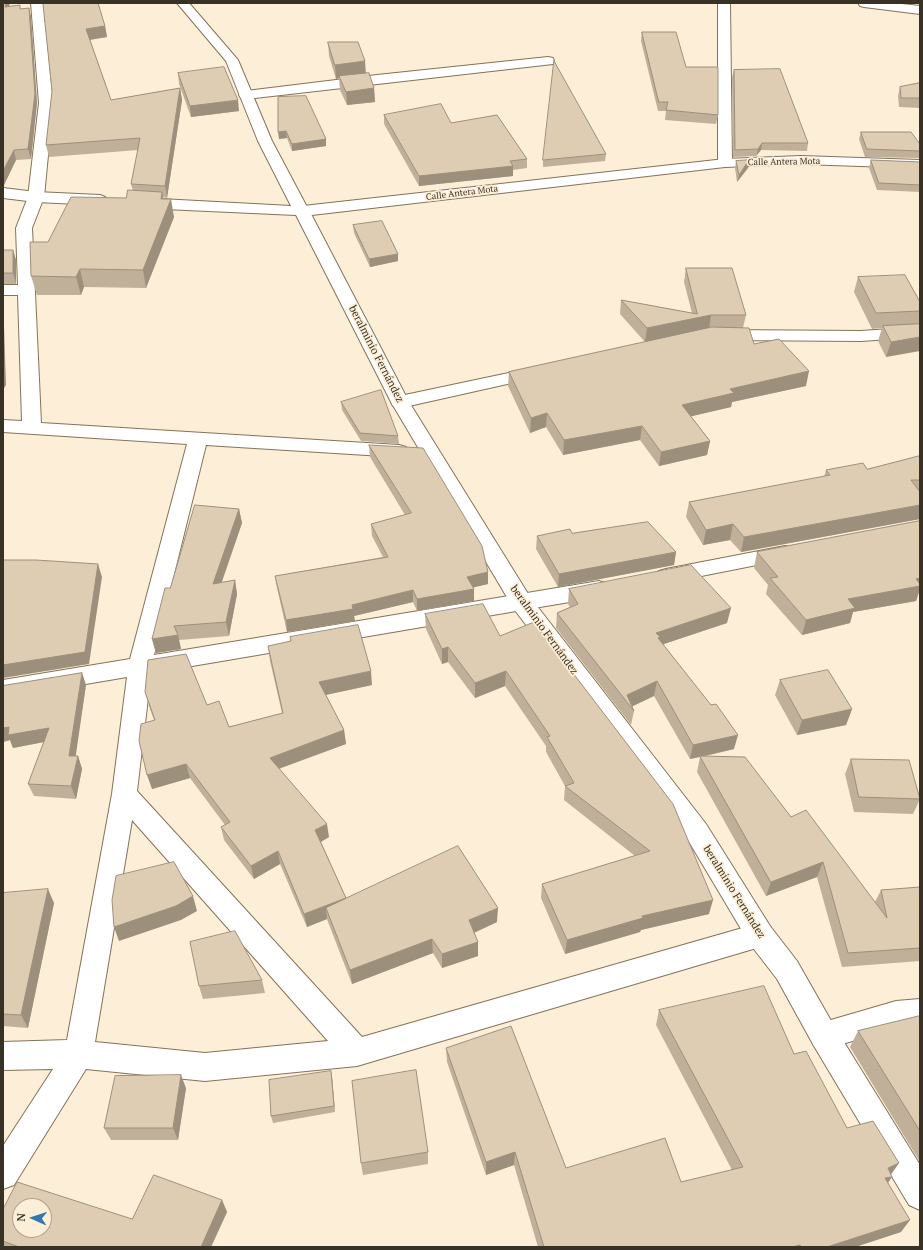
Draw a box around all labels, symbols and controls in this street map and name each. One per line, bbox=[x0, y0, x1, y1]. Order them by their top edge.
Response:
street label: Calle Antera Mota bbox=[748, 156, 820, 168]
street label: Calle Antera Mota bbox=[425, 183, 499, 203]
street label: beralminio Fernández bbox=[346, 303, 406, 405]
street label: beralminio Fernández bbox=[507, 583, 581, 677]
street label: beralminio Fernández bbox=[700, 843, 768, 941]
north arrow bbox=[12, 1198, 52, 1238]
text: N bbox=[14, 1213, 28, 1222]

